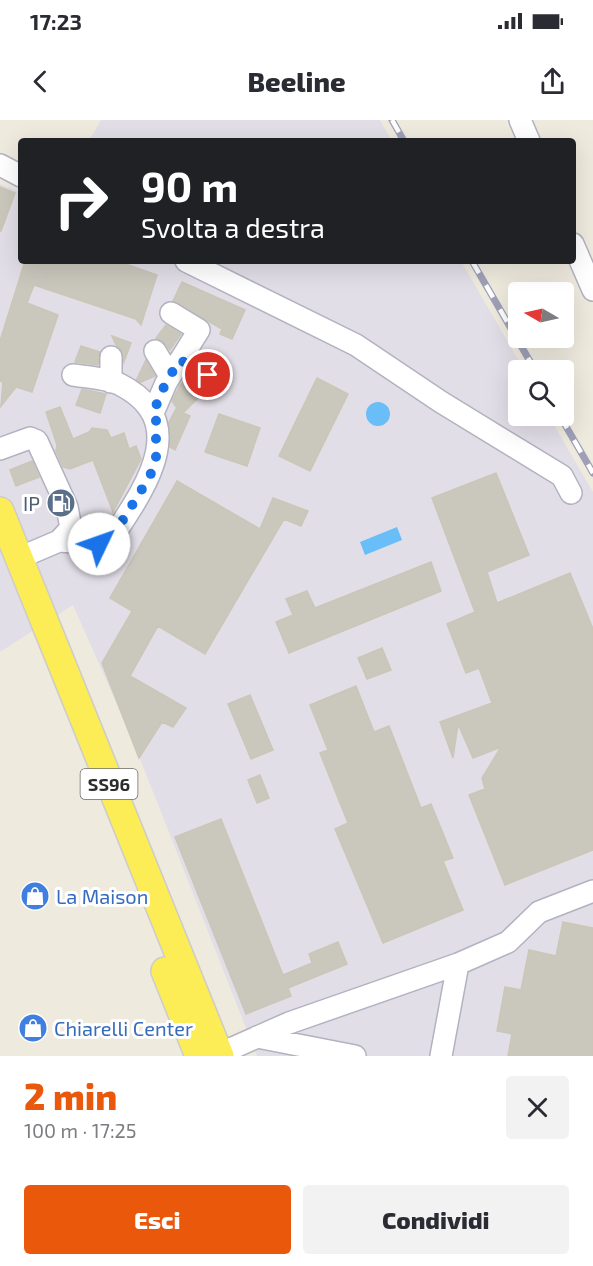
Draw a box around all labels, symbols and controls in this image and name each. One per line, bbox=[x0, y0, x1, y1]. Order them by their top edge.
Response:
text: 17:23 bbox=[30, 8, 82, 34]
icon: back bbox=[24, 65, 57, 98]
text: Beeline bbox=[247, 65, 346, 97]
icon: share bbox=[536, 65, 569, 98]
text: 90 m bbox=[141, 160, 238, 210]
icon: right bbox=[42, 162, 120, 240]
text: Svolta a destra bbox=[141, 211, 325, 243]
north arrow bbox=[508, 282, 574, 348]
map controls bbox=[508, 282, 574, 426]
pin bbox=[182, 349, 233, 400]
icon: arrive bbox=[191, 358, 224, 391]
button: search bbox=[508, 360, 574, 426]
fuel station icon: IP bbox=[45, 487, 77, 519]
place label: IP bbox=[23, 491, 40, 515]
position arrow bbox=[67, 512, 131, 576]
road number: SS96 bbox=[80, 769, 138, 799]
shop icon: La Maison bbox=[19, 880, 51, 912]
place label: La Maison bbox=[56, 884, 148, 908]
shop icon: Chiarelli Center bbox=[17, 1012, 49, 1044]
place label: Chiarelli Center bbox=[54, 1016, 193, 1040]
text: 2 min bbox=[24, 1074, 117, 1117]
button: close bbox=[506, 1076, 569, 1139]
text: 100 m · 17:25 bbox=[24, 1118, 137, 1142]
button: Esci bbox=[24, 1185, 291, 1254]
button: Condividi bbox=[303, 1185, 569, 1254]

